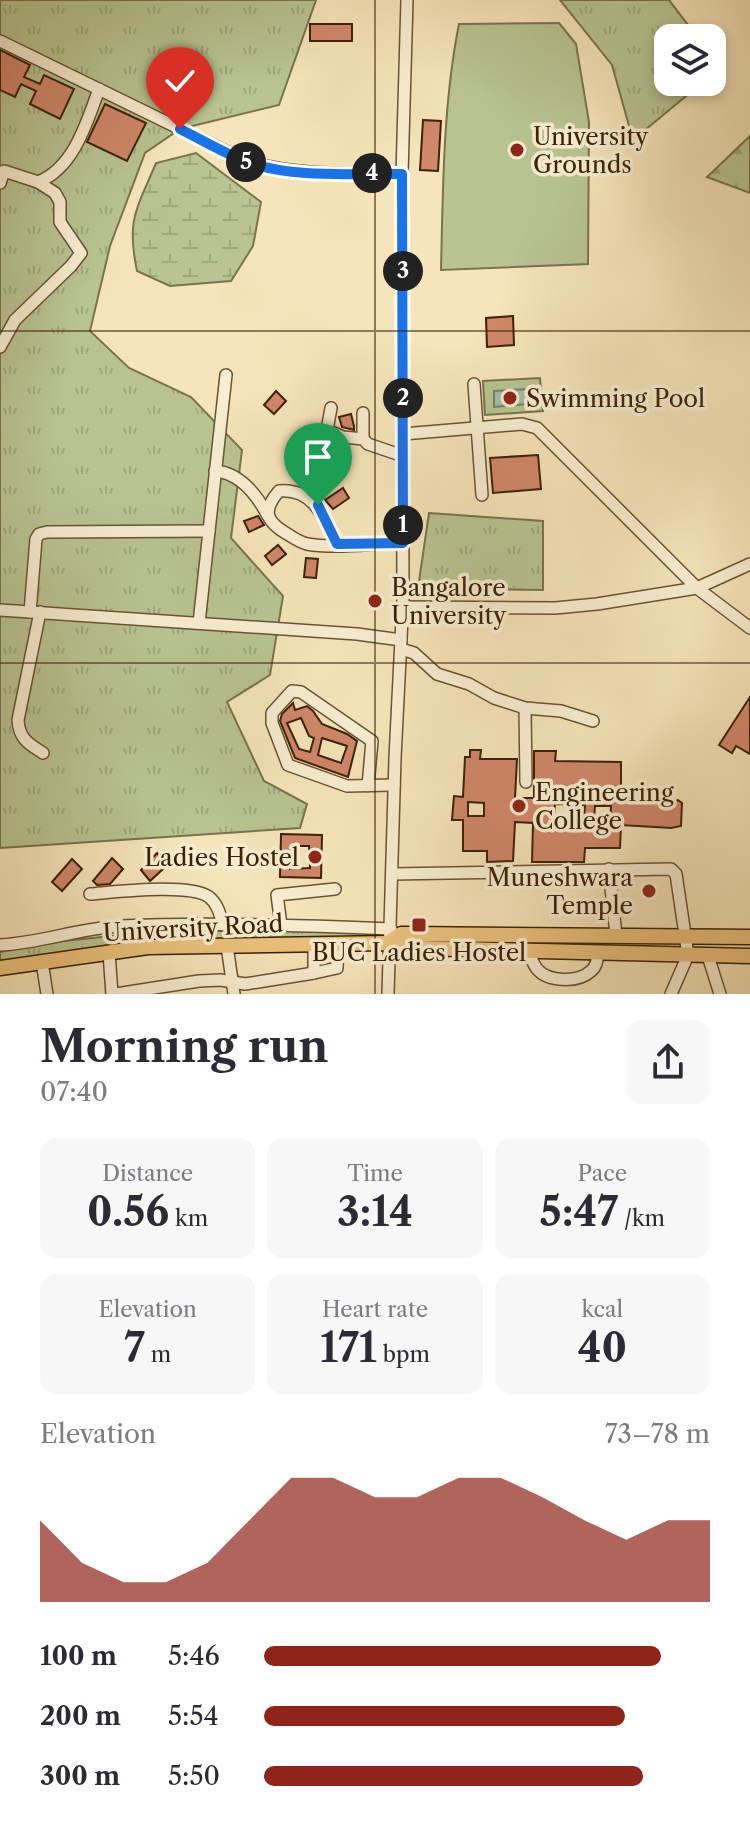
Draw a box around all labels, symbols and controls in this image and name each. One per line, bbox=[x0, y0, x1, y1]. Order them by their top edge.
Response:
map controls bbox=[654, 24, 726, 96]
button: layers bbox=[654, 24, 726, 96]
pin bbox=[146, 47, 214, 129]
icon: check bbox=[158, 59, 202, 103]
place label: University Grounds bbox=[533, 122, 649, 179]
marker: University Grounds bbox=[508, 141, 526, 159]
pin: 5 bbox=[226, 142, 266, 182]
text: 5 bbox=[240, 148, 252, 175]
pin: 4 bbox=[352, 153, 392, 193]
text: 4 bbox=[365, 159, 379, 186]
pin: 3 bbox=[383, 251, 423, 291]
text: 3 bbox=[397, 257, 409, 284]
pin: 2 bbox=[383, 378, 423, 418]
text: 2 bbox=[397, 384, 410, 411]
place label: Swimming Pool bbox=[526, 384, 705, 413]
marker: Swimming Pool bbox=[501, 389, 519, 407]
pin bbox=[284, 423, 352, 505]
icon: arrive bbox=[296, 435, 340, 479]
pin: 1 bbox=[383, 505, 423, 545]
text: 1 bbox=[398, 511, 408, 538]
place label: Bangalore University bbox=[391, 573, 507, 630]
marker: Bangalore University bbox=[366, 592, 384, 610]
place label: Engineering College bbox=[535, 778, 674, 835]
marker: Engineering College bbox=[510, 797, 528, 815]
place label: Ladies Hostel bbox=[144, 843, 299, 872]
marker: Ladies Hostel bbox=[306, 848, 324, 866]
place label: Muneshwara Temple bbox=[487, 863, 633, 920]
marker: Muneshwara Temple bbox=[640, 882, 658, 900]
street label: University Road bbox=[102, 909, 284, 947]
marker: BUC Ladies Hostel bbox=[410, 916, 428, 934]
place label: BUC Ladies Hostel bbox=[312, 938, 526, 967]
text: Morning run bbox=[40, 1019, 329, 1073]
button: share bbox=[626, 1020, 710, 1104]
text: 07:40 bbox=[40, 1076, 108, 1108]
text: Distance bbox=[102, 1160, 193, 1187]
text: Time bbox=[347, 1160, 403, 1187]
text: Pace bbox=[577, 1160, 627, 1187]
text: 0.56 bbox=[87, 1187, 169, 1236]
text: 3:14 bbox=[337, 1187, 413, 1236]
text: 5:47 bbox=[540, 1187, 618, 1236]
text: km bbox=[169, 1205, 208, 1232]
text: /km bbox=[618, 1205, 665, 1232]
text: Elevation bbox=[99, 1296, 197, 1323]
text: Heart rate bbox=[322, 1296, 428, 1323]
text: kcal bbox=[582, 1296, 623, 1323]
text: 7 bbox=[124, 1323, 145, 1372]
text: 171 bbox=[320, 1323, 377, 1372]
text: 40 bbox=[578, 1323, 627, 1372]
text: m bbox=[145, 1341, 171, 1368]
text: bpm bbox=[377, 1341, 430, 1368]
text: Elevation bbox=[40, 1418, 156, 1450]
text: 73–78 m bbox=[605, 1418, 710, 1450]
text: 100 m bbox=[40, 1640, 117, 1672]
text: 5:46 bbox=[168, 1640, 220, 1672]
text: 200 m bbox=[40, 1700, 121, 1732]
text: 5:54 bbox=[168, 1700, 219, 1732]
text: 300 m bbox=[40, 1760, 120, 1792]
text: 5:50 bbox=[168, 1760, 220, 1792]

